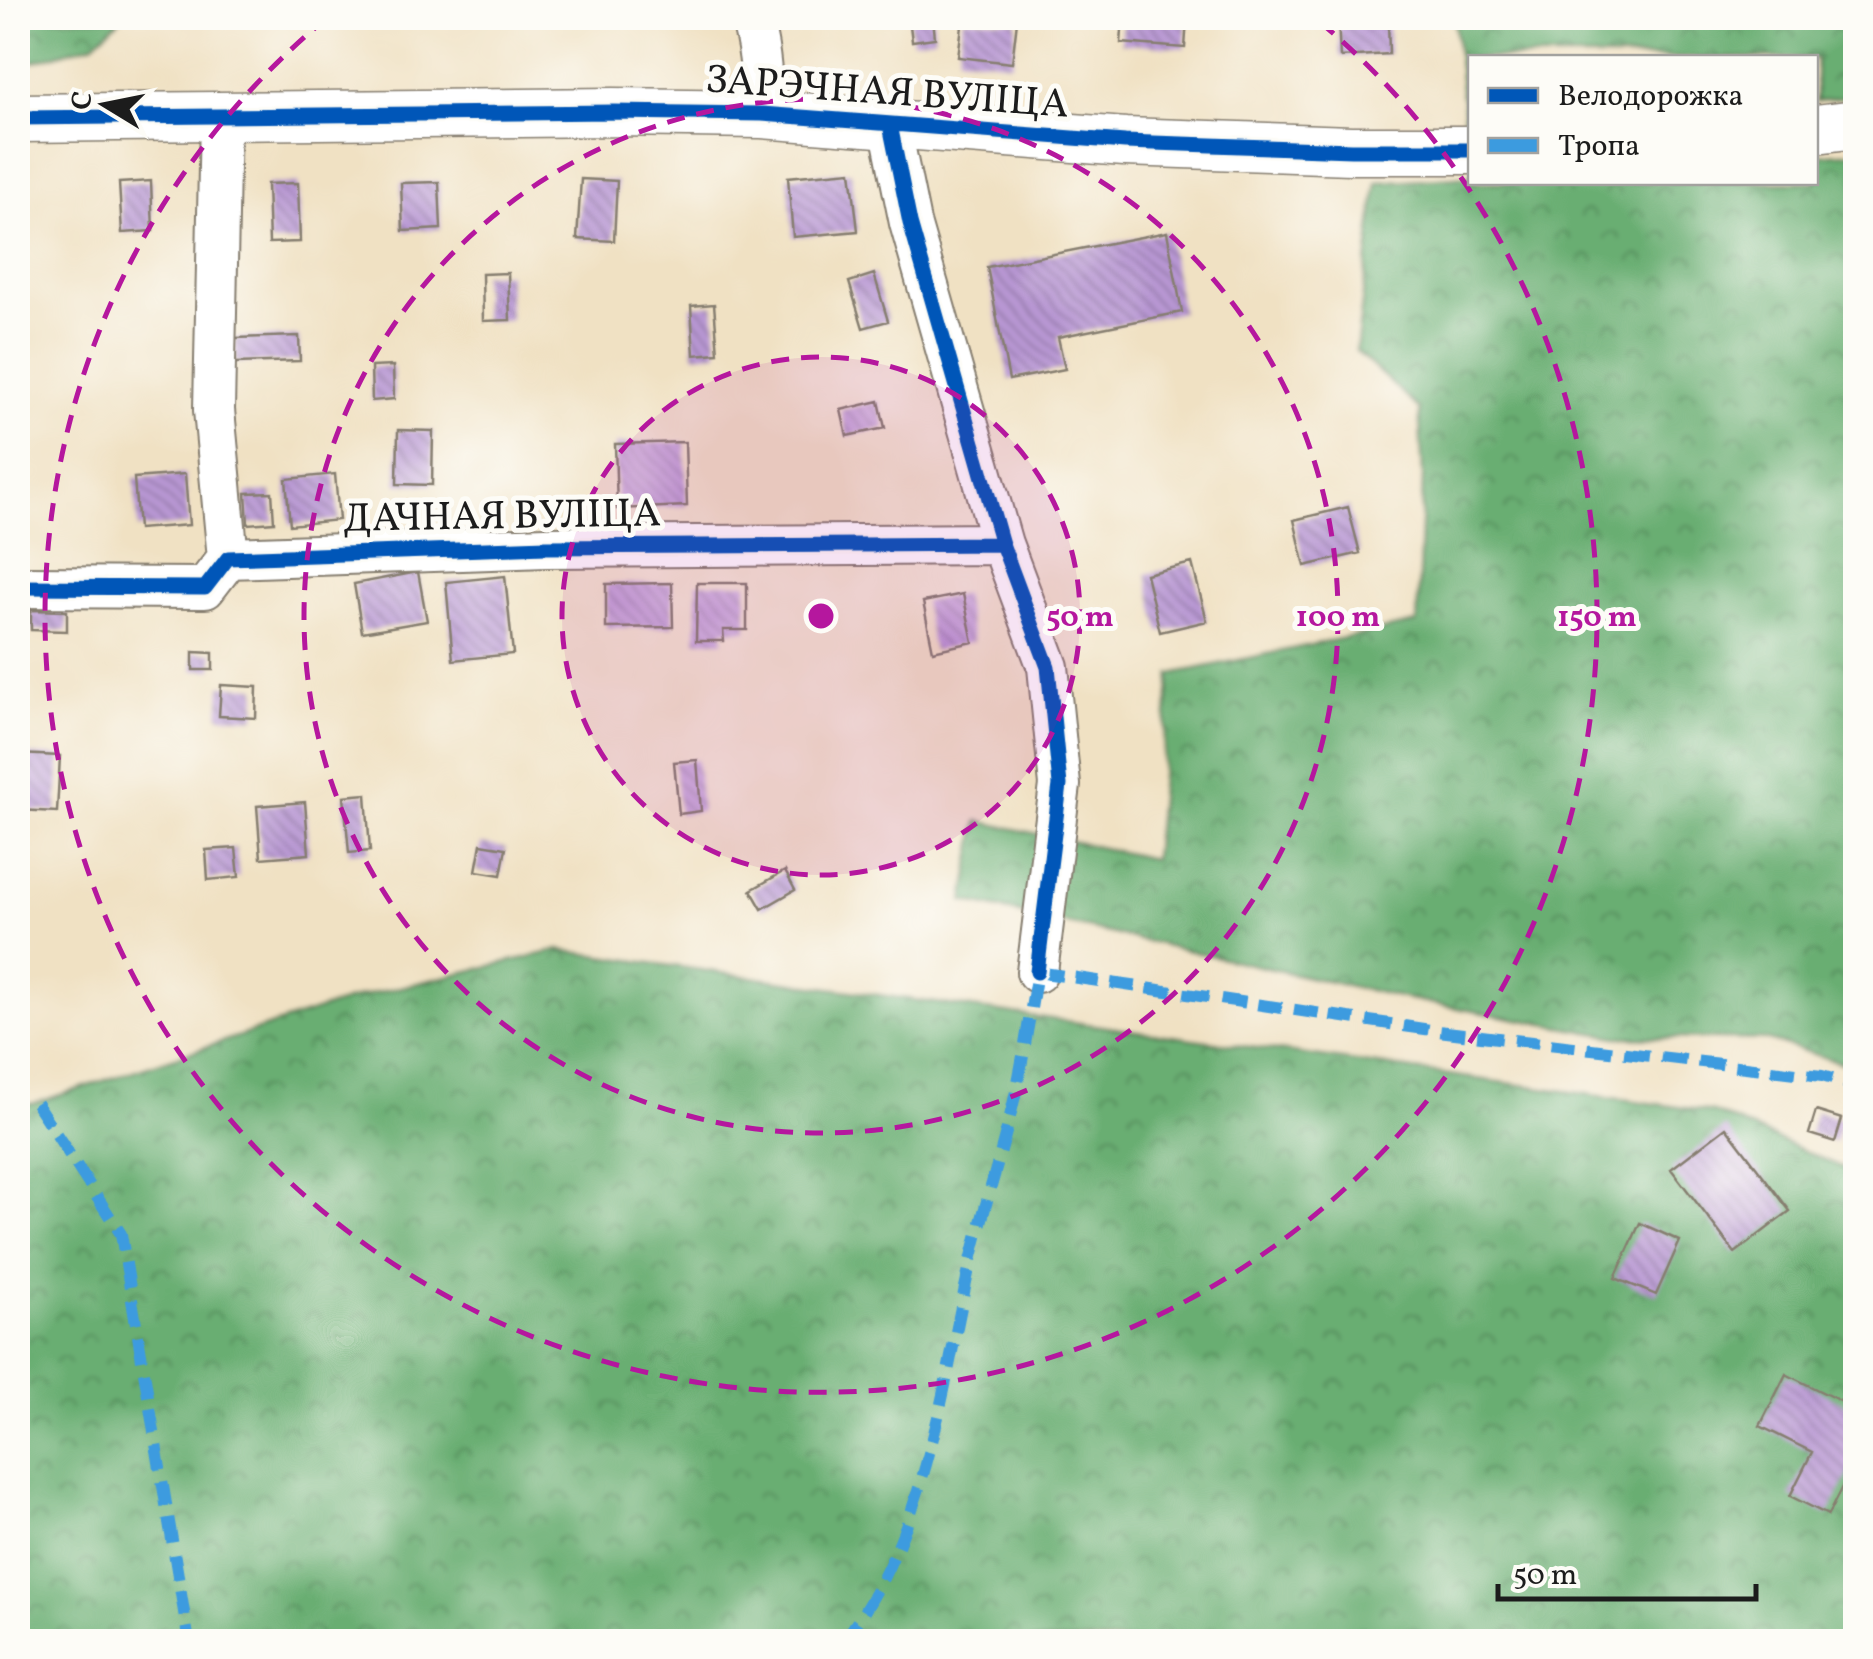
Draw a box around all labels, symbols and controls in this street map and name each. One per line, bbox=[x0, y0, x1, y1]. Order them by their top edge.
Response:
street label: ЗАРЭЧНАЯ ВУЛІЦА bbox=[703, 53, 1071, 135]
north arrow bbox=[55, 55, 155, 155]
legend bbox=[1468, 55, 1818, 185]
text: Велодорожка bbox=[1558, 76, 1744, 118]
text: С bbox=[62, 89, 104, 113]
text: Тропа bbox=[1558, 126, 1640, 168]
street label: ДАЧНАЯ ВУЛІЦА bbox=[342, 487, 662, 549]
text: 50 m bbox=[1046, 597, 1114, 639]
text: 100 m bbox=[1296, 597, 1380, 639]
text: 150 m bbox=[1557, 597, 1637, 639]
centre of rings bbox=[803, 598, 839, 634]
scale bar bbox=[1498, 1539, 1756, 1601]
text: 50 m bbox=[1513, 1555, 1577, 1597]

